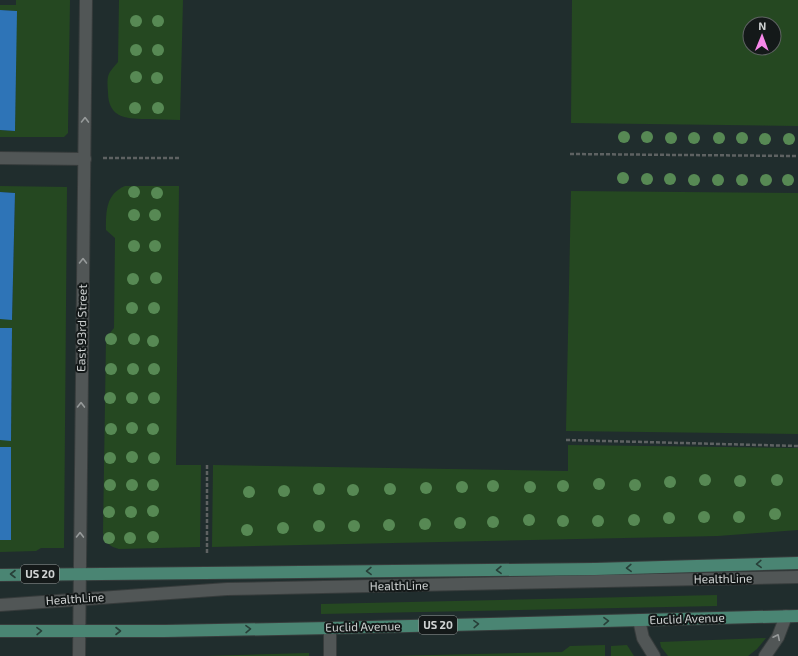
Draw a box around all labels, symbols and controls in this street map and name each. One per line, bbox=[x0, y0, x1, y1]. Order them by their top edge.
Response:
north arrow bbox=[742, 16, 782, 56]
text: N bbox=[758, 19, 766, 32]
one-way arrow bbox=[81, 117, 89, 123]
one-way arrow bbox=[79, 258, 87, 264]
street label: East 93rd Street bbox=[73, 284, 89, 372]
one-way arrow bbox=[77, 402, 85, 408]
one-way arrow bbox=[75, 532, 84, 538]
one-way arrow bbox=[756, 560, 762, 568]
one-way arrow bbox=[626, 564, 632, 572]
road number: US 20 bbox=[21, 565, 59, 583]
one-way arrow bbox=[496, 566, 502, 574]
one-way arrow bbox=[366, 567, 372, 575]
one-way arrow bbox=[10, 570, 16, 579]
street label: HealthLine bbox=[694, 570, 752, 586]
street label: HealthLine bbox=[370, 577, 428, 593]
street label: HealthLine bbox=[45, 589, 105, 607]
street label: Euclid Avenue bbox=[649, 610, 725, 626]
road number: US 20 bbox=[419, 616, 457, 634]
one-way arrow bbox=[603, 616, 609, 625]
street label: Euclid Avenue bbox=[325, 618, 401, 634]
one-way arrow bbox=[473, 620, 479, 628]
one-way arrow bbox=[245, 625, 251, 634]
one-way arrow bbox=[36, 627, 42, 635]
one-way arrow bbox=[115, 627, 121, 635]
one-way arrow bbox=[772, 634, 780, 641]

